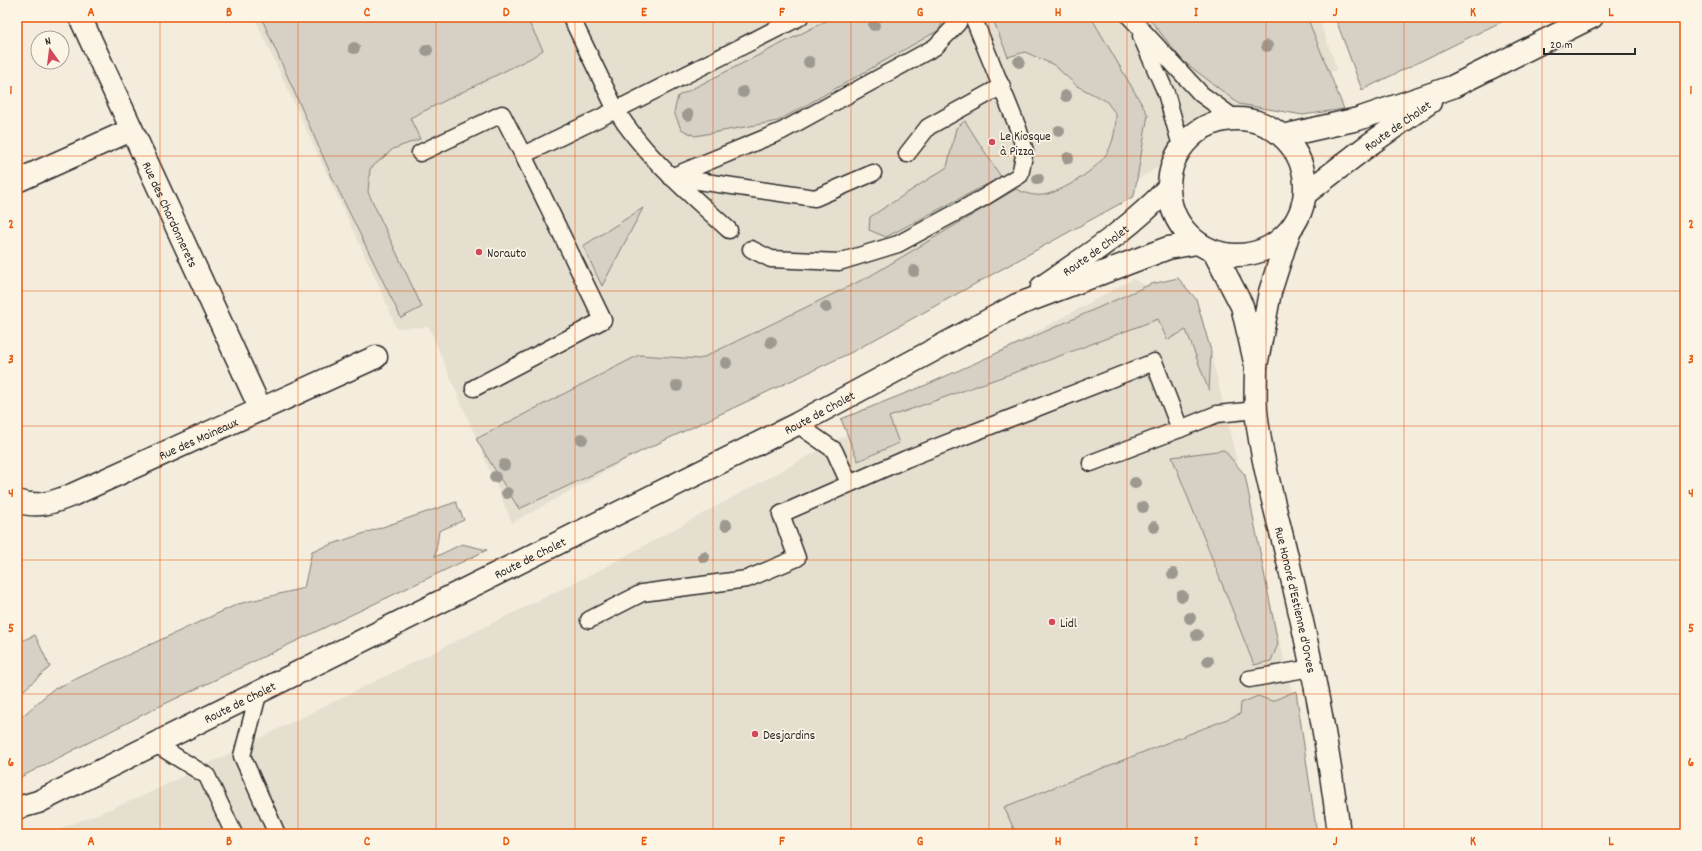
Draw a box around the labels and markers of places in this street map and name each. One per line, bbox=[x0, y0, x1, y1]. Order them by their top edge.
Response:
place label: Le Kiosque à Pizza bbox=[1000, 128, 1051, 162]
marker: Le Kiosque à Pizza bbox=[987, 137, 997, 147]
place label: Norauto bbox=[487, 245, 527, 264]
marker: Norauto bbox=[474, 247, 484, 257]
place label: Lidl bbox=[1060, 615, 1077, 634]
marker: Lidl bbox=[1047, 617, 1057, 627]
place label: Desjardins bbox=[763, 727, 815, 746]
marker: Desjardins bbox=[750, 729, 760, 739]

